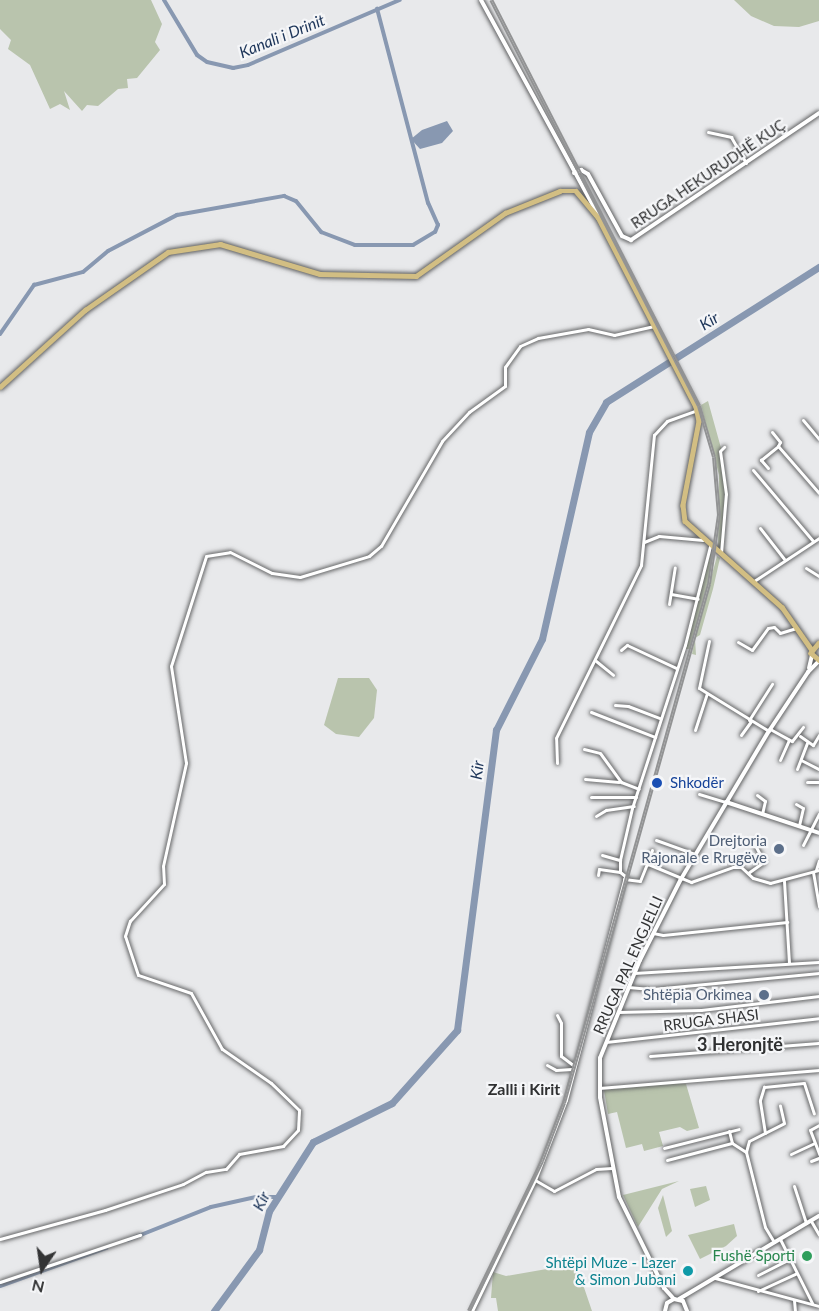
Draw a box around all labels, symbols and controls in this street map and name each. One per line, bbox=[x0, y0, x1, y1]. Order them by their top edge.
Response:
water label: Kanali i Drinit bbox=[236, 10, 328, 62]
street label: RRUGA HEKURUDHË KUÇ bbox=[627, 116, 789, 232]
water label: Kir bbox=[696, 308, 722, 334]
water label: Kir bbox=[466, 759, 488, 781]
marker: Shkodër bbox=[648, 774, 666, 792]
place label: Shkodër bbox=[670, 774, 724, 792]
place label: Drejtoria Rajonale e Rrugëve bbox=[641, 831, 767, 866]
marker: Drejtoria Rajonale e Rrugëve bbox=[772, 842, 786, 856]
street label: RRUGA PAL ENGJELLI bbox=[589, 893, 667, 1037]
place label: Shtëpia Orkimea bbox=[643, 986, 752, 1004]
marker: Shtëpia Orkimea bbox=[757, 988, 771, 1002]
street label: RRUGA SHASI bbox=[662, 1005, 760, 1035]
district label: 3 Heronjtë bbox=[697, 1033, 783, 1055]
district label: Zalli i Kirit bbox=[488, 1079, 560, 1099]
water label: Kir bbox=[248, 1188, 274, 1214]
north arrow bbox=[12, 1239, 72, 1299]
place label: Fushë Sporti bbox=[713, 1247, 795, 1265]
marker: Fushë Sporti bbox=[800, 1249, 814, 1263]
place label: Shtëpi Muze - Lazer & Simon Jubani bbox=[545, 1253, 676, 1288]
marker: Shtëpi Muze - Lazer & Simon Jubani bbox=[681, 1264, 695, 1278]
text: N bbox=[30, 1276, 46, 1298]

